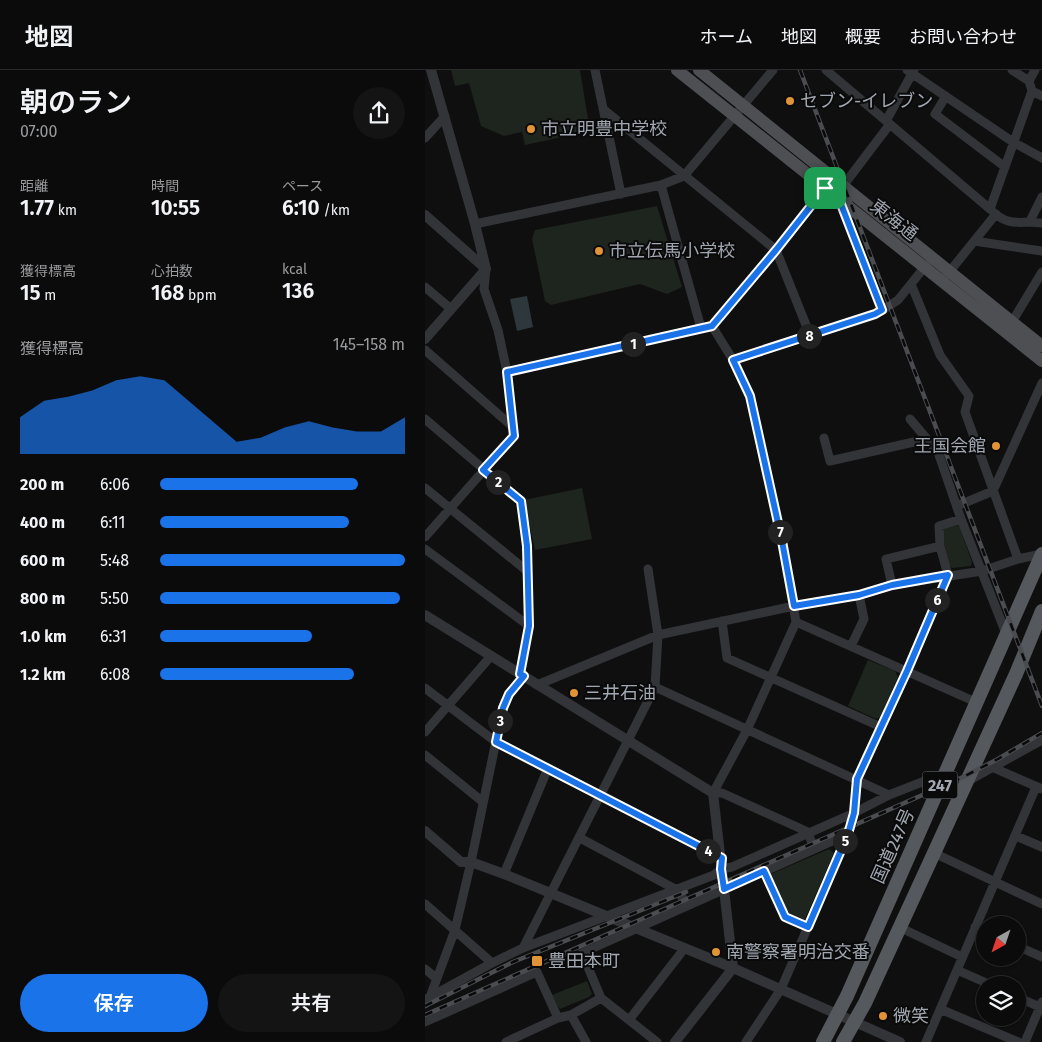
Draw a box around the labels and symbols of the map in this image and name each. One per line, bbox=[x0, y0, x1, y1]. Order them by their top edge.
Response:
place label: セブン-イレブン bbox=[800, 90, 933, 112]
marker: セブン-イレブン bbox=[784, 95, 796, 107]
place label: 市立明豊中学校 bbox=[541, 118, 667, 140]
marker: 市立明豊中学校 bbox=[525, 123, 537, 135]
pin bbox=[804, 167, 846, 209]
street label: 東海通 bbox=[866, 195, 922, 245]
place label: 市立伝馬小学校 bbox=[609, 240, 735, 262]
marker: 市立伝馬小学校 bbox=[593, 245, 605, 257]
pin: 8 bbox=[797, 324, 821, 348]
pin: 1 bbox=[621, 332, 645, 356]
place label: 王国会館 bbox=[914, 435, 986, 457]
marker: 王国会館 bbox=[990, 440, 1002, 452]
pin: 2 bbox=[485, 470, 511, 494]
pin: 7 bbox=[767, 520, 793, 544]
pin: 6 bbox=[925, 588, 949, 612]
place label: 三井石油 bbox=[584, 682, 656, 704]
marker: 三井石油 bbox=[568, 687, 580, 699]
pin: 3 bbox=[487, 708, 513, 734]
road number: 247 bbox=[923, 772, 957, 798]
street label: 国道247号 bbox=[867, 805, 919, 887]
pin: 5 bbox=[833, 828, 857, 854]
pin: 4 bbox=[695, 838, 721, 864]
north arrow bbox=[976, 916, 1026, 966]
place label: 南警察署明治交番 bbox=[726, 941, 870, 963]
marker: 南警察署明治交番 bbox=[710, 946, 722, 958]
place label: 豊田本町 bbox=[548, 950, 620, 972]
marker: 豊田本町 bbox=[530, 954, 544, 968]
place label: 微笑 bbox=[893, 1005, 929, 1027]
marker: 微笑 bbox=[877, 1010, 889, 1022]

